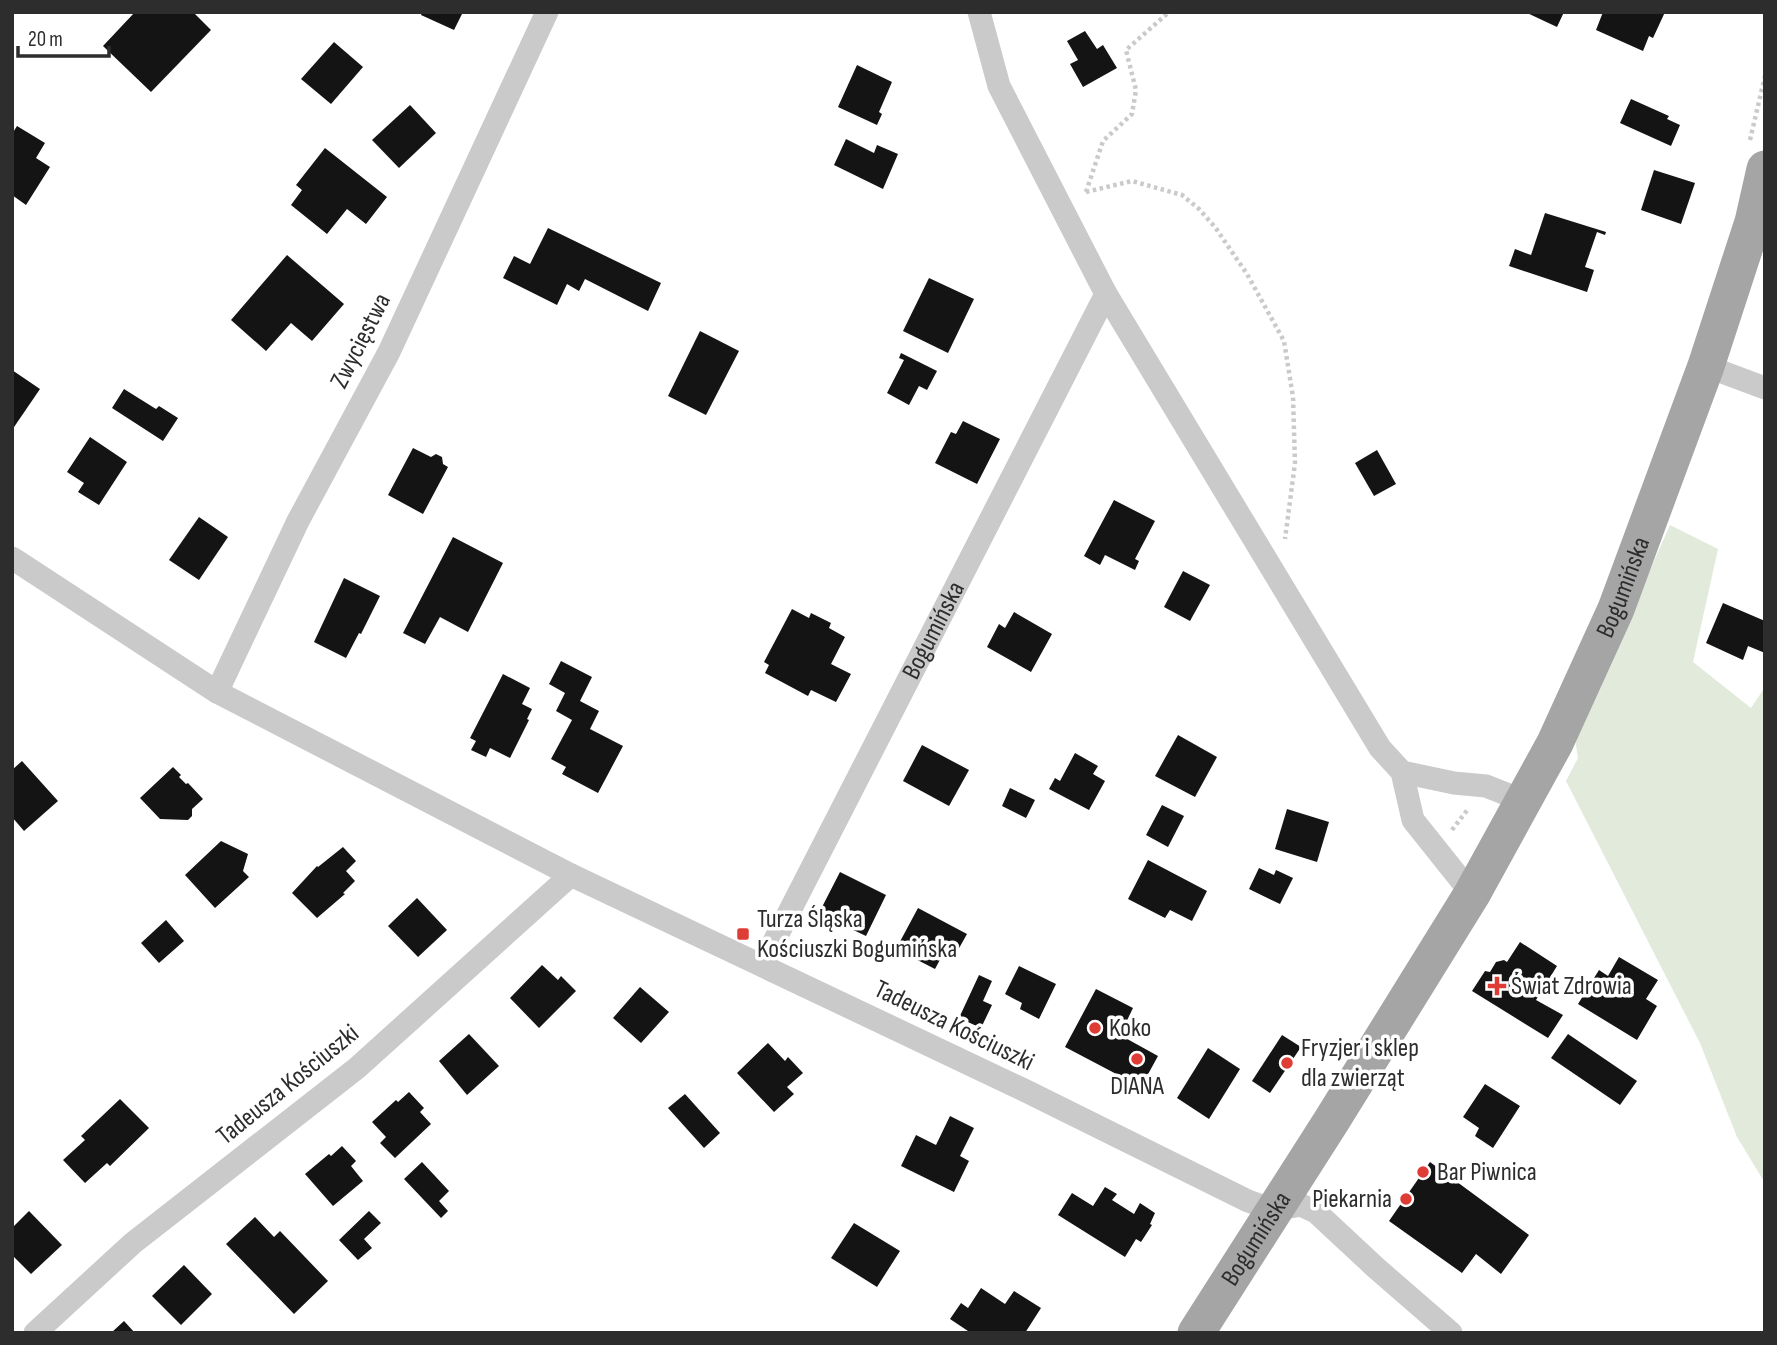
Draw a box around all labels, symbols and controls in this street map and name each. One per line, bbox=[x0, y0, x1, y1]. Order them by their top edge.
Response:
scale bar bbox=[18, 14, 108, 58]
text: 20 m bbox=[28, 27, 63, 52]
street label: Zwycięstwa bbox=[324, 288, 398, 394]
street label: Bogumińska bbox=[1590, 533, 1657, 643]
street label: Bogumińska bbox=[896, 576, 971, 684]
place label: Turza Śląska Kościuszki Bogumińska bbox=[757, 904, 957, 965]
marker: Turza Śląska Kościuszki Bogumińska bbox=[735, 926, 751, 942]
place label: Świat Zdrowia bbox=[1511, 971, 1632, 1002]
street label: Tadeusza Kościuszki bbox=[869, 974, 1039, 1078]
marker: Świat Zdrowia bbox=[1489, 978, 1505, 994]
place label: Koko bbox=[1109, 1013, 1151, 1044]
street label: Tadeusza Kościuszki bbox=[211, 1018, 365, 1152]
marker: Koko bbox=[1087, 1020, 1103, 1036]
place label: Fryzjer i sklep dla zwierząt bbox=[1301, 1033, 1419, 1094]
marker: DIANA bbox=[1129, 1051, 1145, 1067]
marker: Fryzjer i sklep dla zwierząt bbox=[1279, 1055, 1295, 1071]
place label: DIANA bbox=[1110, 1071, 1165, 1102]
place label: Bar Piwnica bbox=[1437, 1157, 1537, 1188]
marker: Bar Piwnica bbox=[1415, 1164, 1431, 1180]
place label: Piekarnia bbox=[1312, 1184, 1392, 1215]
street label: Bogumińska bbox=[1215, 1186, 1298, 1291]
marker: Piekarnia bbox=[1398, 1191, 1414, 1207]

